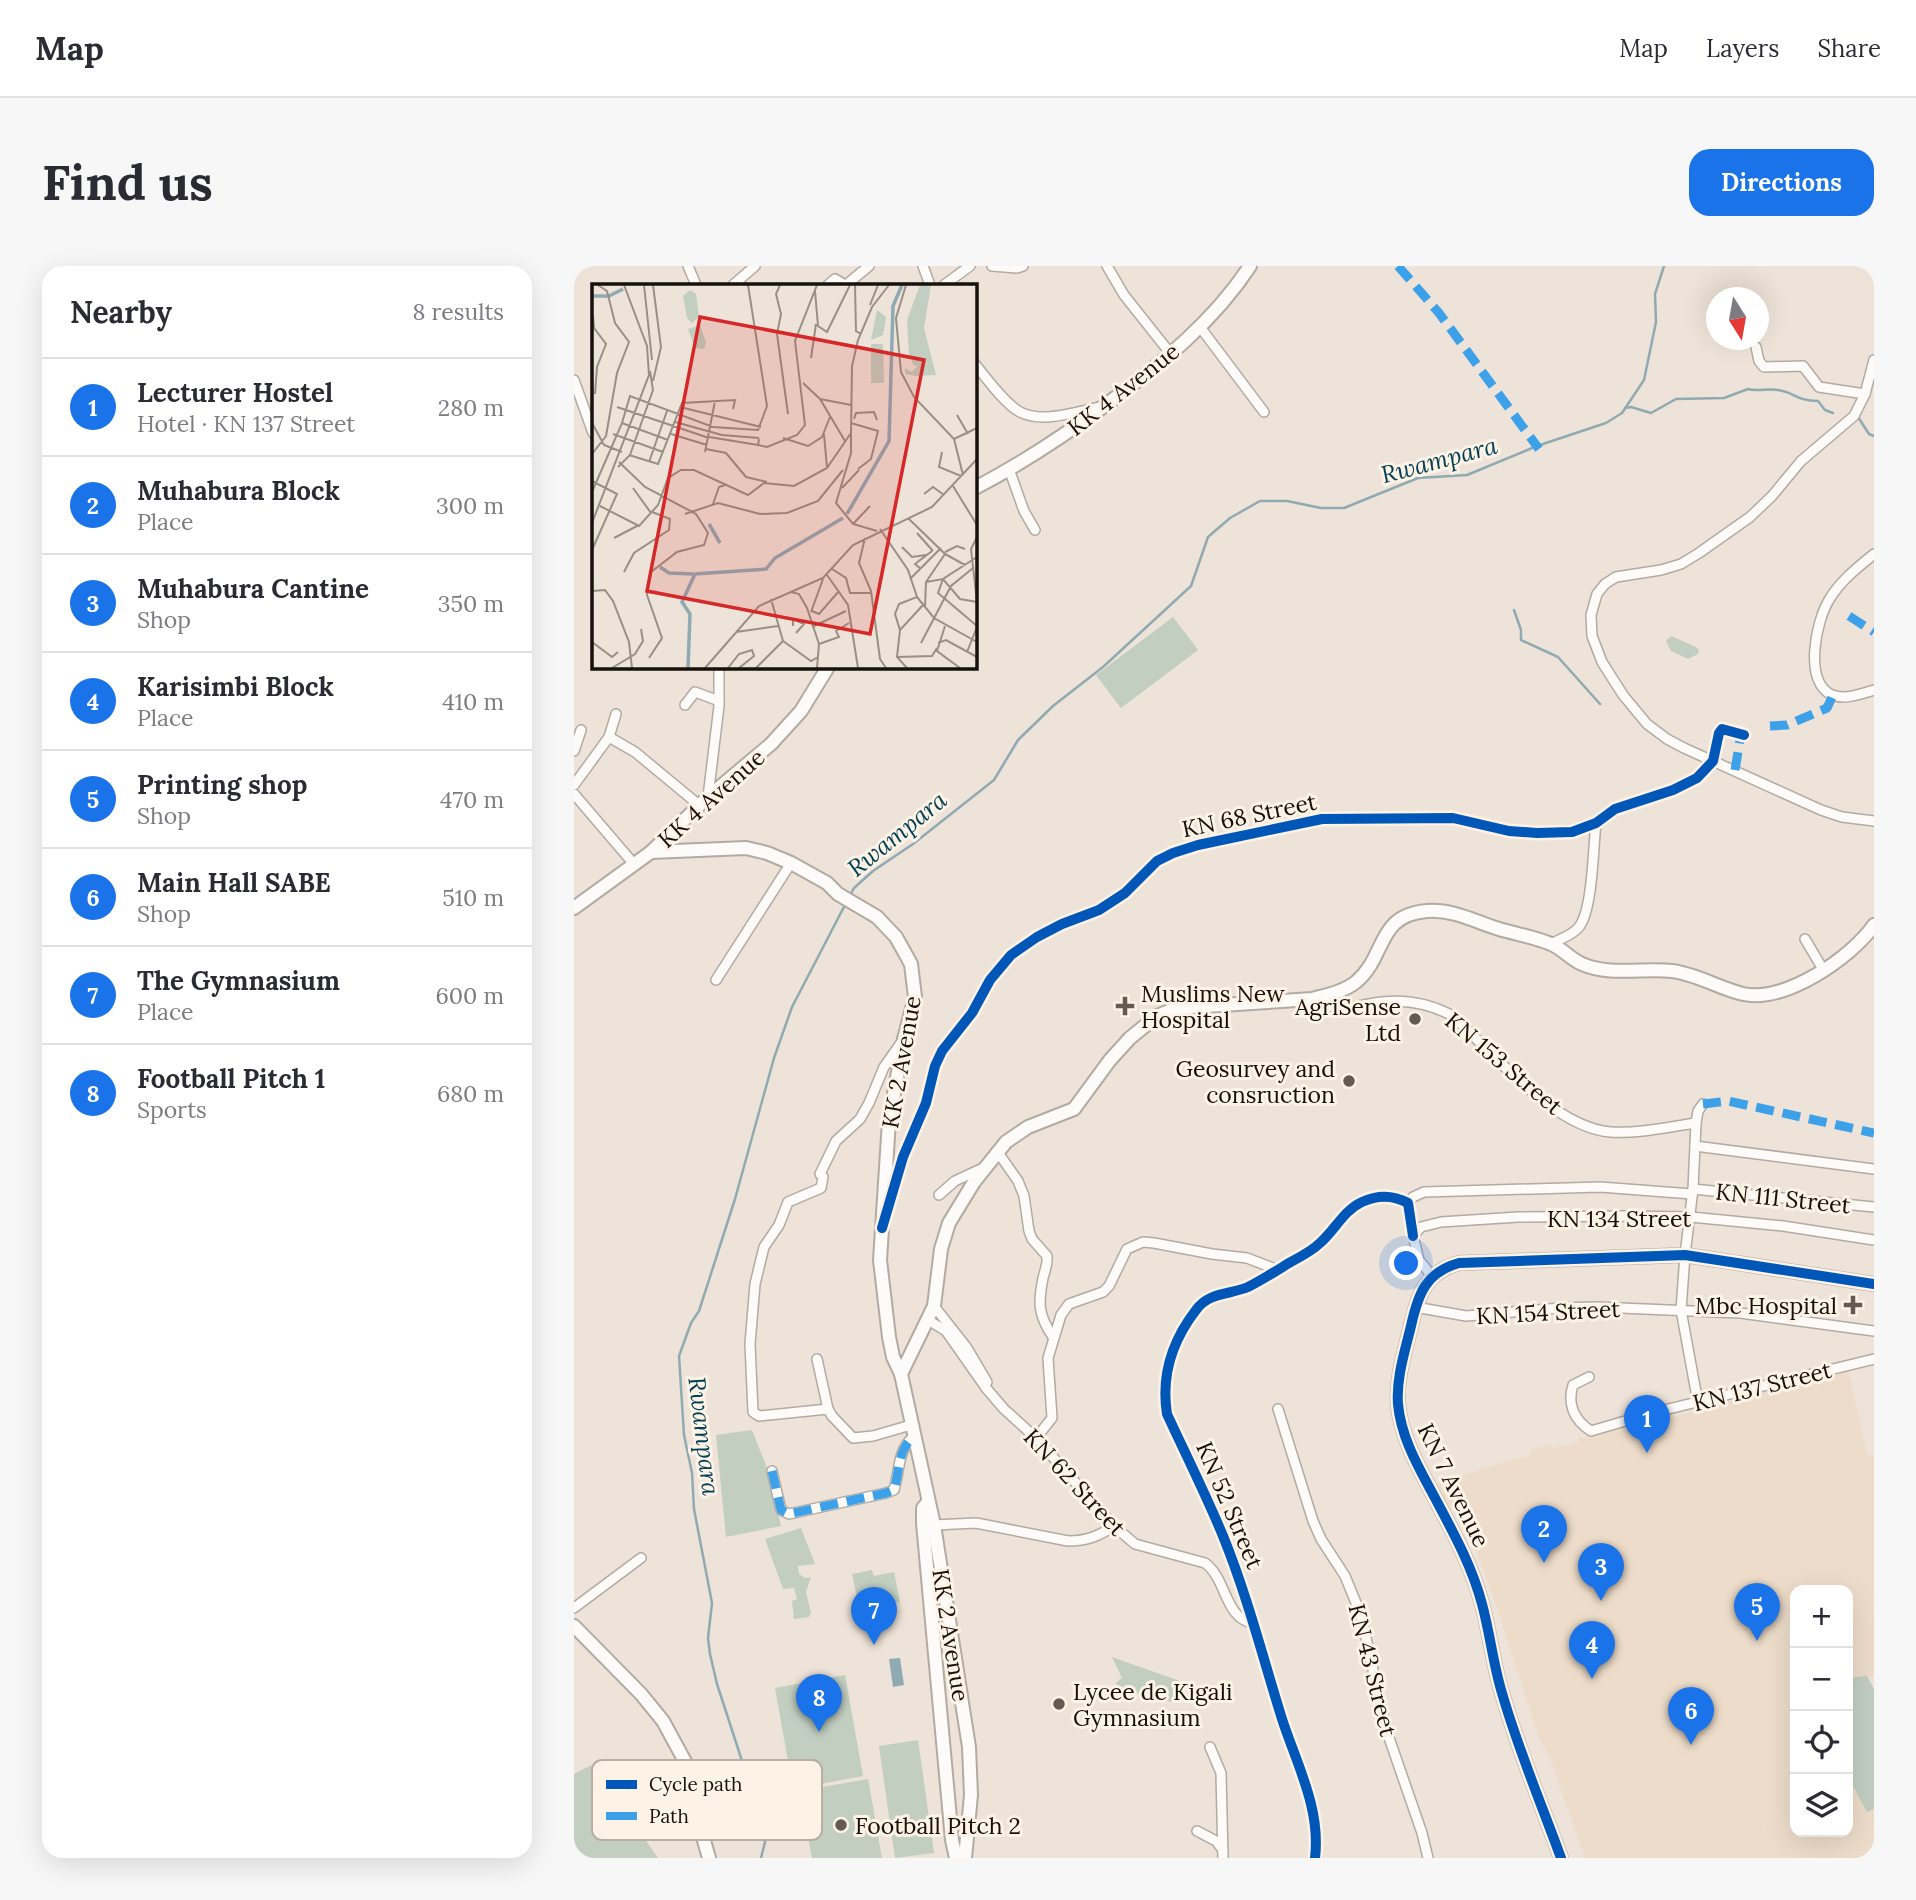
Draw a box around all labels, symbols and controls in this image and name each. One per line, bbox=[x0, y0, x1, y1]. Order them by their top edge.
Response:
text: Map bbox=[35, 27, 104, 69]
text: Map bbox=[1619, 33, 1668, 64]
text: Layers bbox=[1706, 33, 1779, 64]
text: Share bbox=[1817, 33, 1881, 64]
button: Directions bbox=[1689, 149, 1874, 216]
text: Find us bbox=[42, 151, 213, 213]
inset map bbox=[592, 284, 976, 668]
north arrow bbox=[1706, 287, 1769, 350]
text: Nearby bbox=[70, 293, 172, 331]
text: 8 results bbox=[413, 297, 504, 326]
street label: KK 4 Avenue bbox=[1061, 336, 1185, 442]
text: Lecturer Hostel bbox=[137, 376, 333, 409]
text: 1 bbox=[88, 393, 98, 422]
text: 280 m bbox=[438, 393, 504, 422]
text: Hotel · KN 137 Street bbox=[137, 409, 355, 438]
water label: Rwampara bbox=[1378, 429, 1501, 490]
text: Muhabura Block bbox=[137, 474, 340, 507]
text: 2 bbox=[87, 491, 99, 520]
text: 300 m bbox=[436, 491, 504, 520]
text: Place bbox=[137, 507, 194, 536]
text: Muhabura Cantine bbox=[137, 572, 369, 605]
text: 3 bbox=[87, 589, 99, 618]
text: 350 m bbox=[438, 589, 504, 618]
text: Shop bbox=[137, 605, 191, 634]
text: Karisimbi Block bbox=[137, 670, 334, 703]
text: 4 bbox=[87, 687, 99, 716]
text: 410 m bbox=[442, 687, 504, 716]
text: Place bbox=[137, 703, 194, 732]
street label: KK 4 Avenue bbox=[651, 742, 771, 854]
text: Printing shop bbox=[137, 768, 307, 801]
water label: Rwampara bbox=[841, 784, 954, 883]
text: 5 bbox=[87, 785, 99, 814]
text: 470 m bbox=[440, 785, 504, 814]
street label: KN 68 Street bbox=[1179, 787, 1319, 843]
text: Shop bbox=[137, 801, 191, 830]
text: Main Hall SABE bbox=[137, 866, 331, 899]
text: 6 bbox=[86, 883, 100, 912]
text: 510 m bbox=[442, 883, 504, 912]
text: Shop bbox=[137, 899, 191, 928]
text: The Gymnasium bbox=[137, 964, 340, 997]
place label: Muslims New Hospital bbox=[1141, 979, 1285, 1034]
text: 7 bbox=[88, 981, 98, 1010]
text: 600 m bbox=[436, 981, 504, 1010]
place label: AgriSense Ltd bbox=[1294, 992, 1401, 1047]
street label: KK 2 Avenue bbox=[875, 994, 927, 1130]
marker: Muslims New Hospital bbox=[1115, 996, 1135, 1016]
text: Place bbox=[137, 997, 194, 1026]
street label: KN 153 Street bbox=[1439, 1006, 1569, 1121]
marker: AgriSense Ltd bbox=[1407, 1011, 1423, 1027]
place label: Geosurvey and consruction bbox=[1176, 1054, 1335, 1109]
text: Football Pitch 1 bbox=[137, 1062, 325, 1095]
marker: Geosurvey and consruction bbox=[1341, 1073, 1357, 1089]
text: 8 bbox=[86, 1079, 100, 1108]
text: 680 m bbox=[437, 1079, 504, 1108]
text: Sports bbox=[137, 1095, 207, 1124]
street label: KN 111 Street bbox=[1714, 1176, 1852, 1220]
street label: KN 134 Street bbox=[1547, 1204, 1691, 1233]
your location bbox=[1389, 1246, 1423, 1280]
place label: Mbc Hospital bbox=[1695, 1291, 1837, 1320]
street label: KN 154 Street bbox=[1475, 1294, 1621, 1330]
marker: Mbc Hospital bbox=[1843, 1295, 1863, 1315]
street label: KN 137 Street bbox=[1690, 1355, 1834, 1417]
water label: Rwampara bbox=[681, 1375, 727, 1498]
pin: 1 bbox=[1624, 1395, 1670, 1453]
street label: KN 7 Avenue bbox=[1412, 1418, 1496, 1552]
street label: KN 62 Street bbox=[1018, 1422, 1132, 1542]
street label: KN 52 Street bbox=[1190, 1437, 1270, 1573]
pin: 2 bbox=[1521, 1505, 1567, 1563]
pin: 3 bbox=[1578, 1543, 1624, 1601]
street label: KK 2 Avenue bbox=[926, 1567, 976, 1703]
pin: 5 bbox=[1734, 1583, 1780, 1641]
map controls bbox=[1790, 1585, 1853, 1837]
button: + bbox=[1790, 1585, 1853, 1648]
pin: 7 bbox=[851, 1587, 897, 1645]
street label: KN 43 Street bbox=[1343, 1601, 1404, 1739]
pin: 4 bbox=[1569, 1621, 1615, 1679]
button: − bbox=[1790, 1648, 1853, 1711]
pin: 8 bbox=[796, 1674, 842, 1732]
place label: Lycee de Kigali Gymnasium bbox=[1073, 1677, 1232, 1732]
pin: 6 bbox=[1668, 1687, 1714, 1745]
marker: Lycee de Kigali Gymnasium bbox=[1051, 1696, 1067, 1712]
button: locate bbox=[1790, 1711, 1853, 1774]
legend bbox=[592, 1760, 822, 1840]
text: Cycle path bbox=[649, 1772, 742, 1796]
button: layers bbox=[1790, 1774, 1853, 1837]
text: Path bbox=[649, 1804, 689, 1828]
place label: Football Pitch 2 bbox=[855, 1811, 1021, 1840]
marker: Football Pitch 2 bbox=[833, 1817, 849, 1833]

